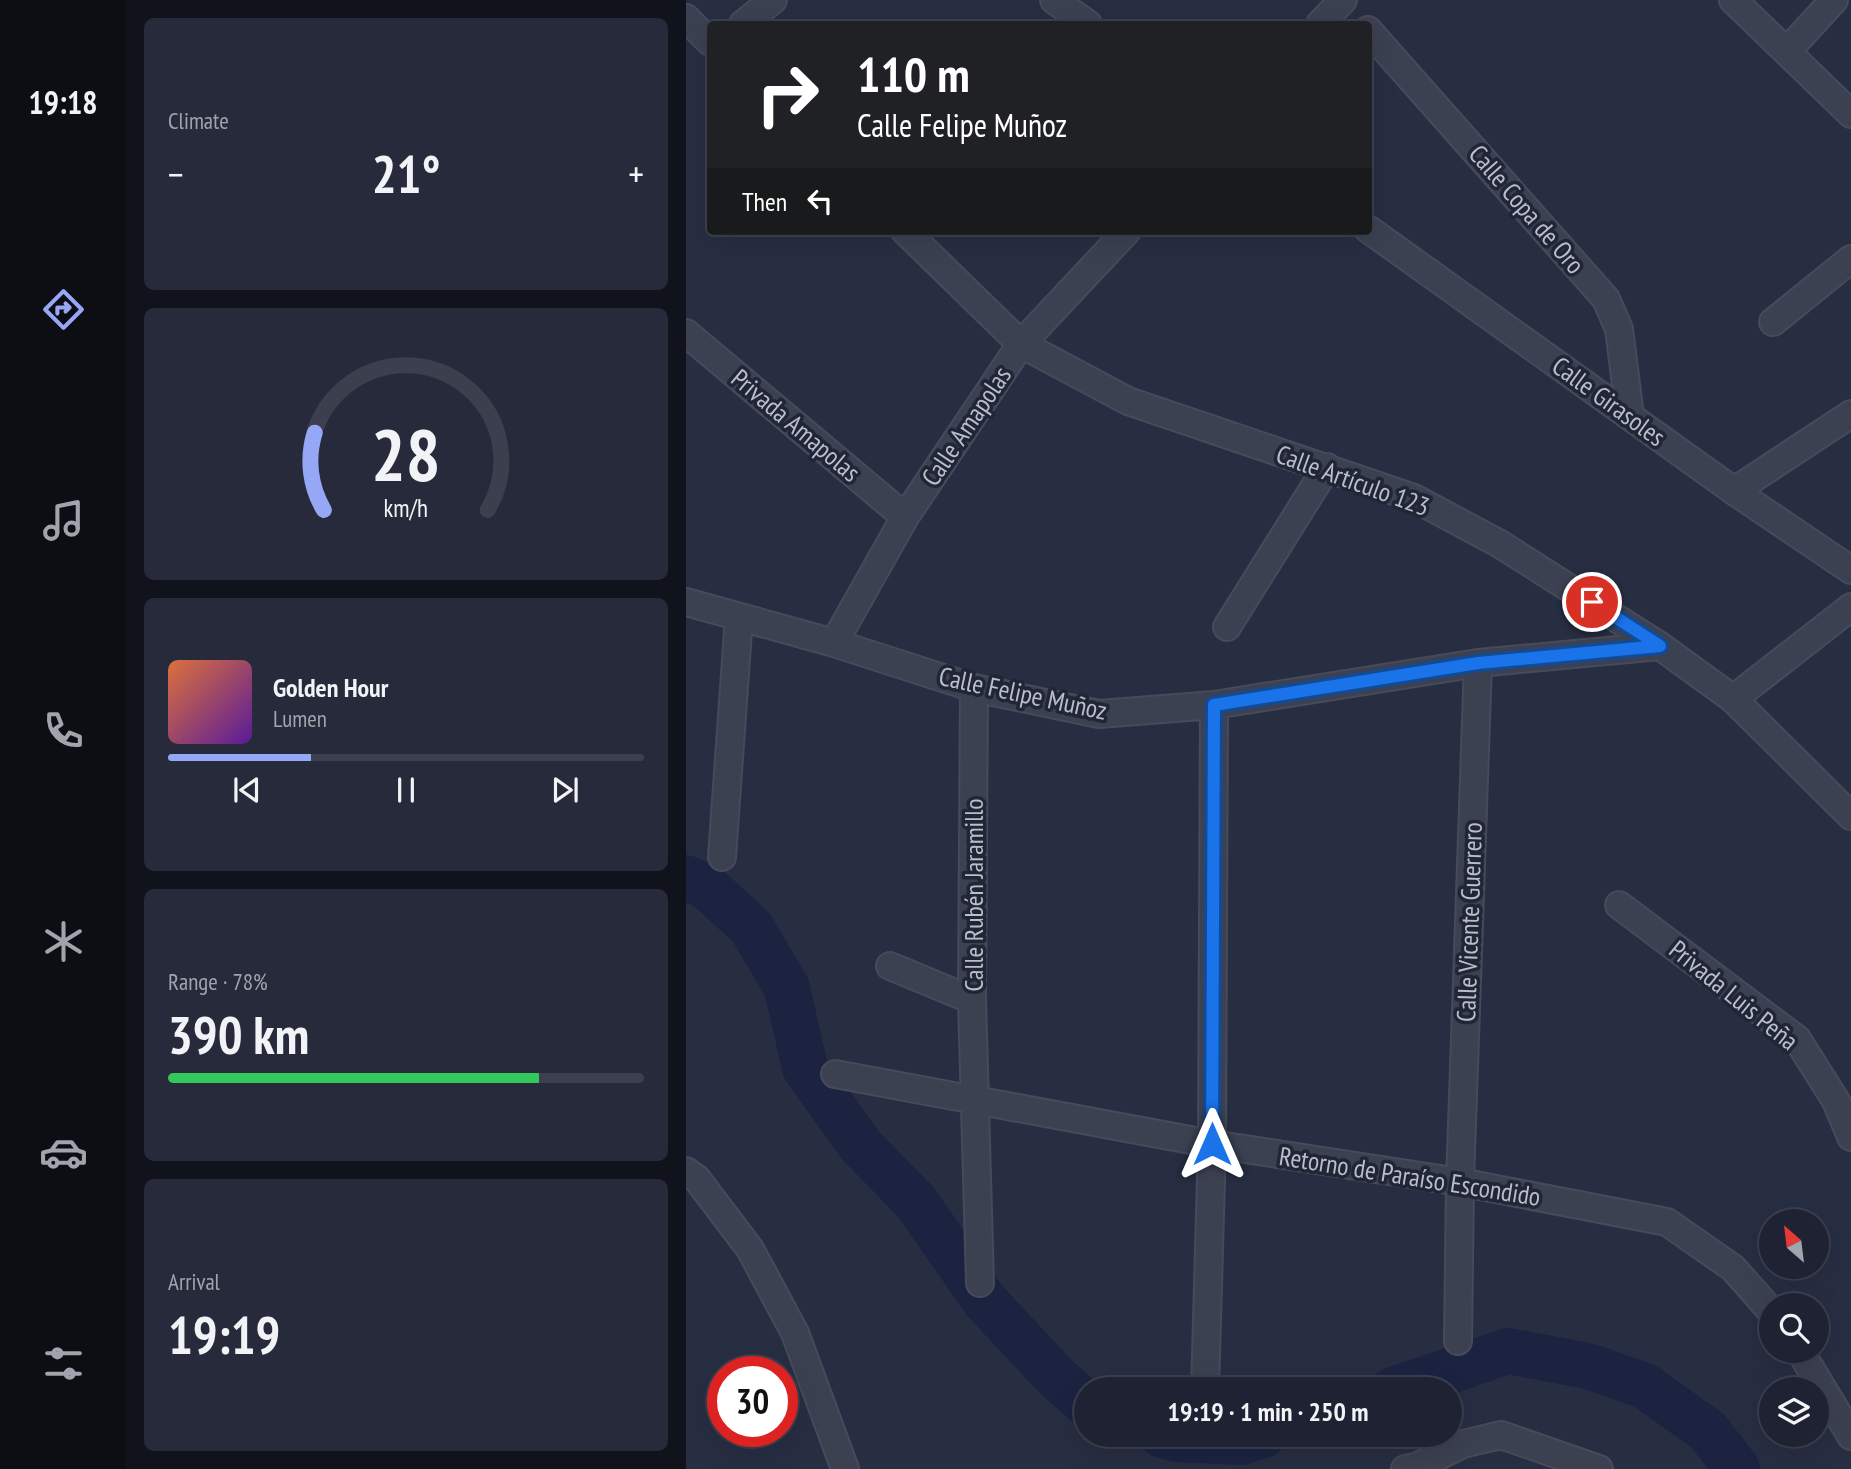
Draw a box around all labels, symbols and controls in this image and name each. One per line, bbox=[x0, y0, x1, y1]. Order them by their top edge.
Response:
text: 110 m bbox=[857, 42, 970, 106]
icon: right bbox=[742, 49, 833, 140]
text: 19:18 bbox=[28, 81, 98, 123]
text: Calle Felipe Muñoz bbox=[857, 104, 1067, 146]
text: Climate bbox=[168, 106, 229, 135]
street label: Calle Copa de Oro bbox=[1462, 138, 1592, 280]
text: 21° bbox=[372, 140, 440, 207]
text: − bbox=[168, 149, 184, 198]
text: + bbox=[628, 149, 644, 198]
icon: left bbox=[801, 182, 839, 220]
text: Then bbox=[742, 185, 787, 218]
icon: directions bbox=[39, 285, 88, 334]
street label: Calle Girasoles bbox=[1546, 349, 1672, 453]
street label: Calle Amapolas bbox=[914, 360, 1018, 492]
street label: Privada Amapolas bbox=[725, 362, 867, 488]
text: 28 bbox=[371, 407, 441, 501]
street label: Calle Artículo 123 bbox=[1272, 437, 1434, 523]
text: km/h bbox=[384, 492, 428, 524]
icon: music bbox=[39, 496, 88, 545]
pin bbox=[1562, 572, 1622, 632]
icon: arrive bbox=[1573, 583, 1611, 621]
street label: Calle Felipe Muñoz bbox=[936, 659, 1110, 727]
text: Golden Hour bbox=[273, 671, 388, 704]
text: Lumen bbox=[273, 704, 327, 733]
icon: phone bbox=[39, 706, 88, 755]
icon: previous bbox=[228, 771, 266, 809]
icon: pause bbox=[387, 771, 425, 809]
icon: next bbox=[546, 771, 584, 809]
street label: Calle Rubén Jaramillo bbox=[957, 798, 990, 992]
street label: Calle Vicente Guerrero bbox=[1449, 822, 1489, 1022]
icon: climate bbox=[39, 917, 88, 966]
street label: Privada Luis Peña bbox=[1663, 933, 1805, 1057]
text: Range · 78% bbox=[168, 967, 268, 996]
text: 390 km bbox=[168, 1001, 309, 1068]
position arrow bbox=[1175, 1107, 1249, 1181]
icon: car bbox=[39, 1128, 88, 1177]
street label: Retorno de Paraíso Escondido bbox=[1277, 1139, 1543, 1213]
north arrow bbox=[1759, 1209, 1829, 1279]
map controls bbox=[1759, 1209, 1829, 1447]
text: Arrival bbox=[168, 1267, 220, 1296]
button: search bbox=[1759, 1293, 1829, 1363]
text: 19:19 bbox=[168, 1301, 280, 1368]
icon: filters bbox=[39, 1339, 88, 1388]
speed limit sign: 30 bbox=[707, 1356, 798, 1447]
button: layers bbox=[1759, 1377, 1829, 1447]
text: 19:19 · 1 min · 250 m bbox=[1168, 1395, 1368, 1428]

